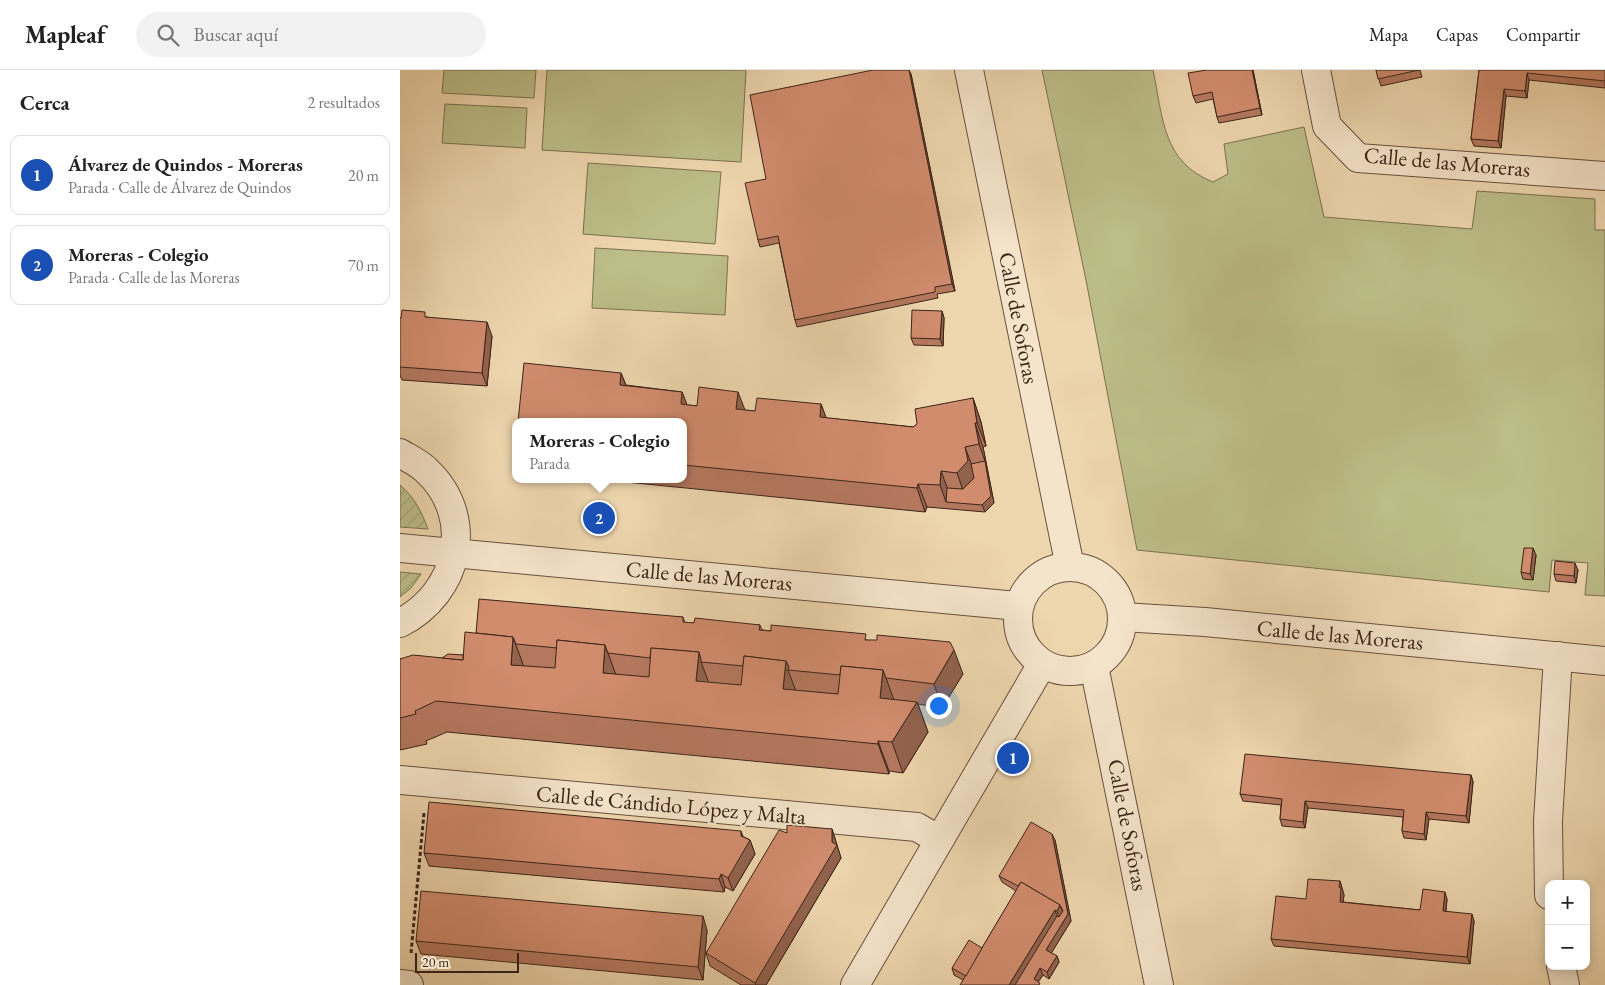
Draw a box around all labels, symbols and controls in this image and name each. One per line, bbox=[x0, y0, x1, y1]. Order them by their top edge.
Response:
search box bbox=[136, 12, 486, 57]
text: Mapleaf bbox=[25, 19, 106, 50]
icon: search bbox=[154, 21, 182, 49]
text: Buscar aquí bbox=[194, 22, 278, 47]
text: Mapa bbox=[1369, 23, 1408, 46]
text: Capas bbox=[1436, 23, 1478, 46]
text: Compartir bbox=[1506, 23, 1580, 46]
text: Cerca bbox=[20, 89, 70, 116]
text: 2 resultados bbox=[308, 92, 380, 113]
street label: Calle de las Moreras bbox=[1363, 140, 1531, 184]
text: Álvarez de Quindos - Moreras bbox=[68, 152, 303, 177]
text: 1 bbox=[33, 165, 41, 186]
text: 20 m bbox=[348, 165, 379, 186]
text: Parada · Calle de Álvarez de Quindos bbox=[68, 177, 291, 198]
text: Moreras - Colegio bbox=[68, 242, 209, 267]
street label: Calle de Soforas bbox=[992, 250, 1046, 386]
text: 2 bbox=[33, 255, 41, 276]
text: 70 m bbox=[348, 255, 379, 276]
text: Parada · Calle de las Moreras bbox=[68, 267, 240, 288]
popup bbox=[512, 418, 687, 483]
text: Moreras - Colegio bbox=[529, 428, 670, 453]
text: Parada bbox=[529, 453, 570, 474]
pin: 2 bbox=[583, 499, 615, 537]
street label: Calle de las Moreras bbox=[625, 554, 793, 598]
street label: Calle de las Moreras bbox=[1256, 613, 1424, 657]
your location bbox=[926, 693, 952, 719]
pin: 1 bbox=[997, 739, 1029, 777]
street label: Calle de Soforas bbox=[1101, 757, 1155, 893]
street label: Calle de Cándido López y Malta bbox=[535, 779, 807, 831]
map controls bbox=[1545, 880, 1590, 970]
button: + bbox=[1545, 880, 1590, 925]
button: − bbox=[1545, 925, 1590, 970]
scale bar bbox=[415, 950, 519, 973]
text: 20 m bbox=[422, 953, 449, 971]

